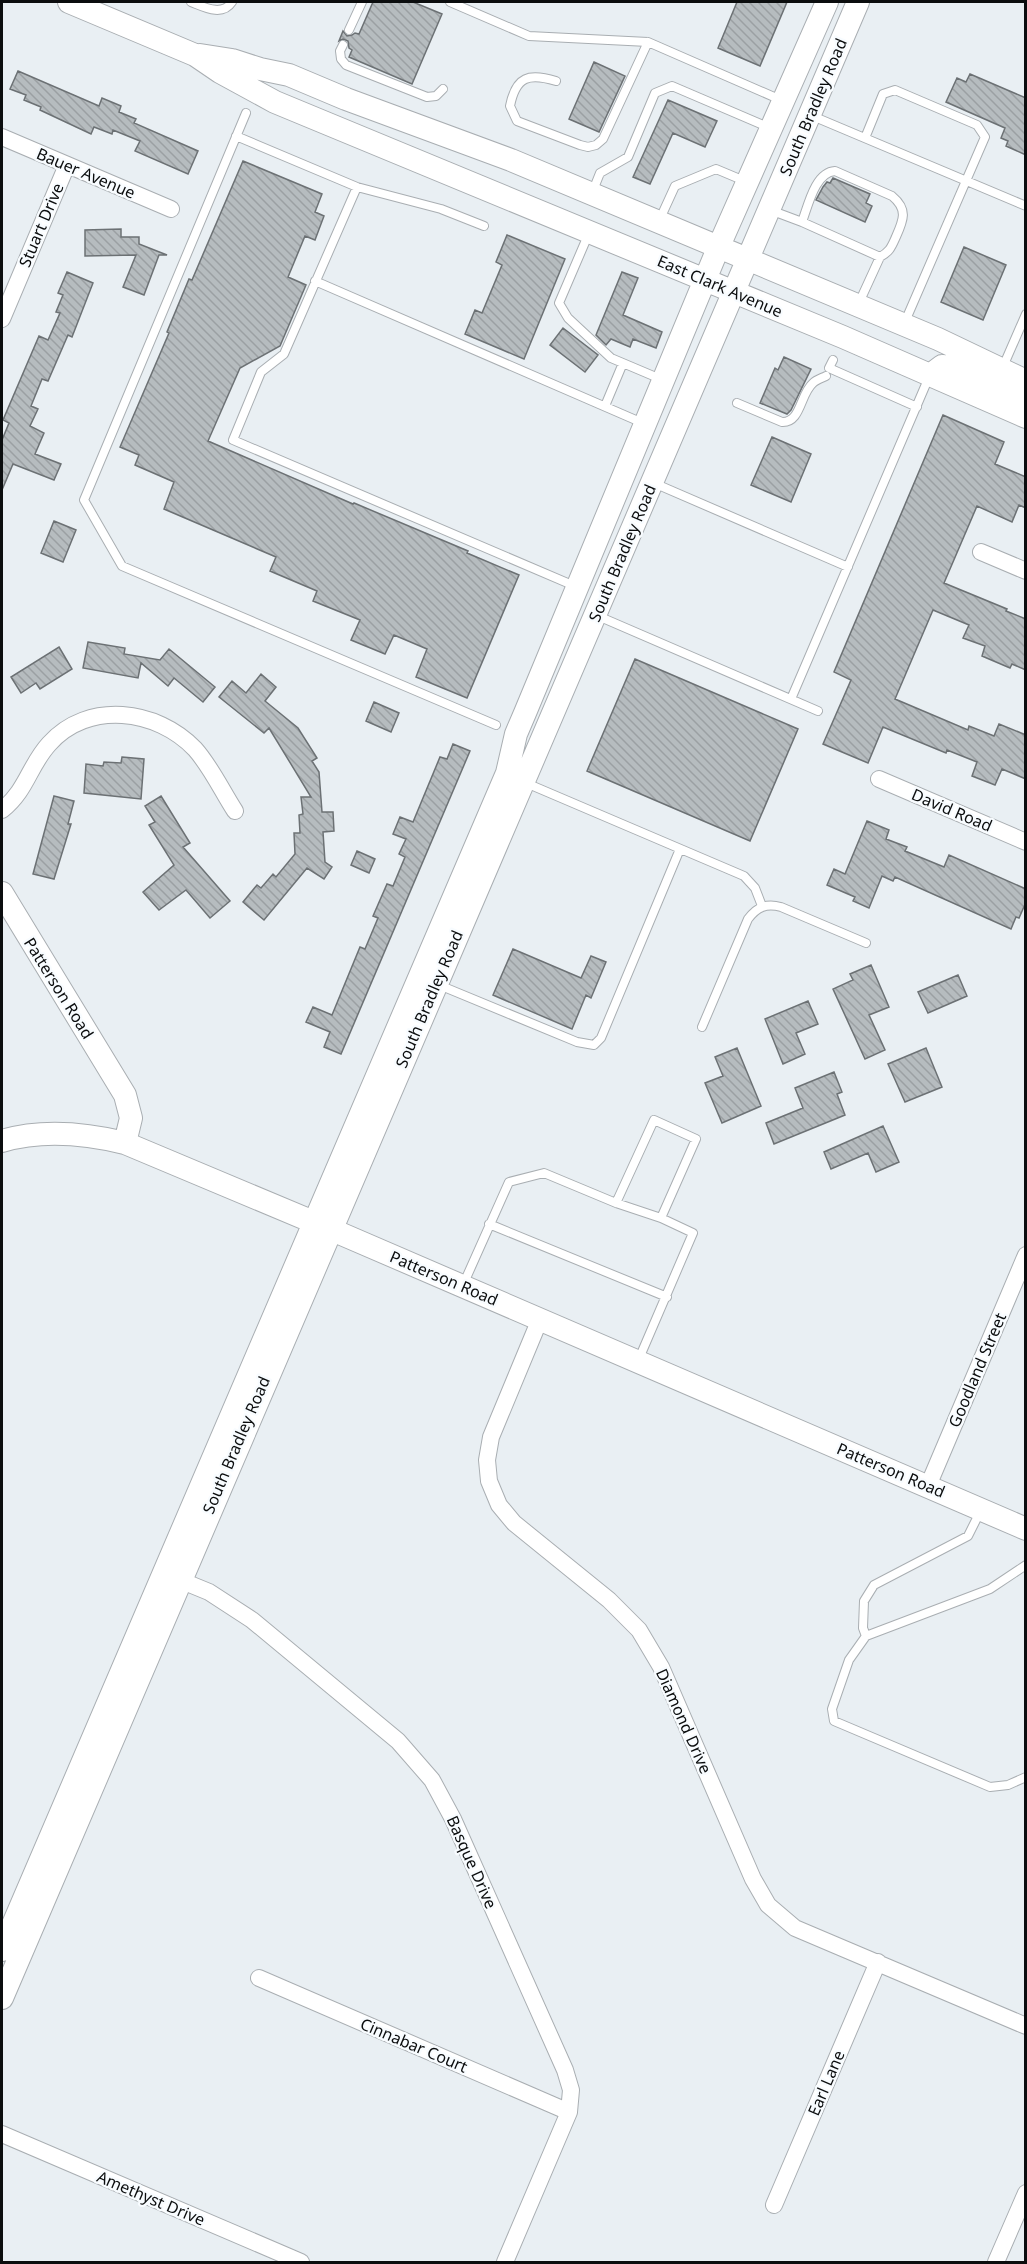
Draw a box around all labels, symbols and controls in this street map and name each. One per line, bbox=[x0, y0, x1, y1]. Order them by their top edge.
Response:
street label: South Bradley Road bbox=[774, 35, 852, 179]
street label: Bauer Avenue bbox=[33, 142, 139, 204]
street label: Stuart Drive bbox=[13, 179, 69, 271]
street label: East Clark Avenue bbox=[654, 250, 786, 322]
street label: South Bradley Road bbox=[583, 481, 661, 625]
street label: David Road bbox=[908, 783, 996, 837]
street label: South Bradley Road bbox=[390, 927, 468, 1071]
street label: Patterson Road bbox=[19, 933, 99, 1043]
street label: Patterson Road bbox=[386, 1245, 502, 1311]
street label: Goodland Street bbox=[943, 1309, 1011, 1431]
street label: South Bradley Road bbox=[197, 1373, 275, 1517]
street label: Patterson Road bbox=[833, 1437, 949, 1503]
street label: Diamond Drive bbox=[651, 1665, 717, 1777]
street label: Basque Drive bbox=[442, 1812, 502, 1912]
street label: Cinnabar Court bbox=[357, 2012, 471, 2078]
street label: Earl Lane bbox=[802, 2047, 850, 2119]
street label: Amethyst Drive bbox=[94, 2165, 208, 2231]

